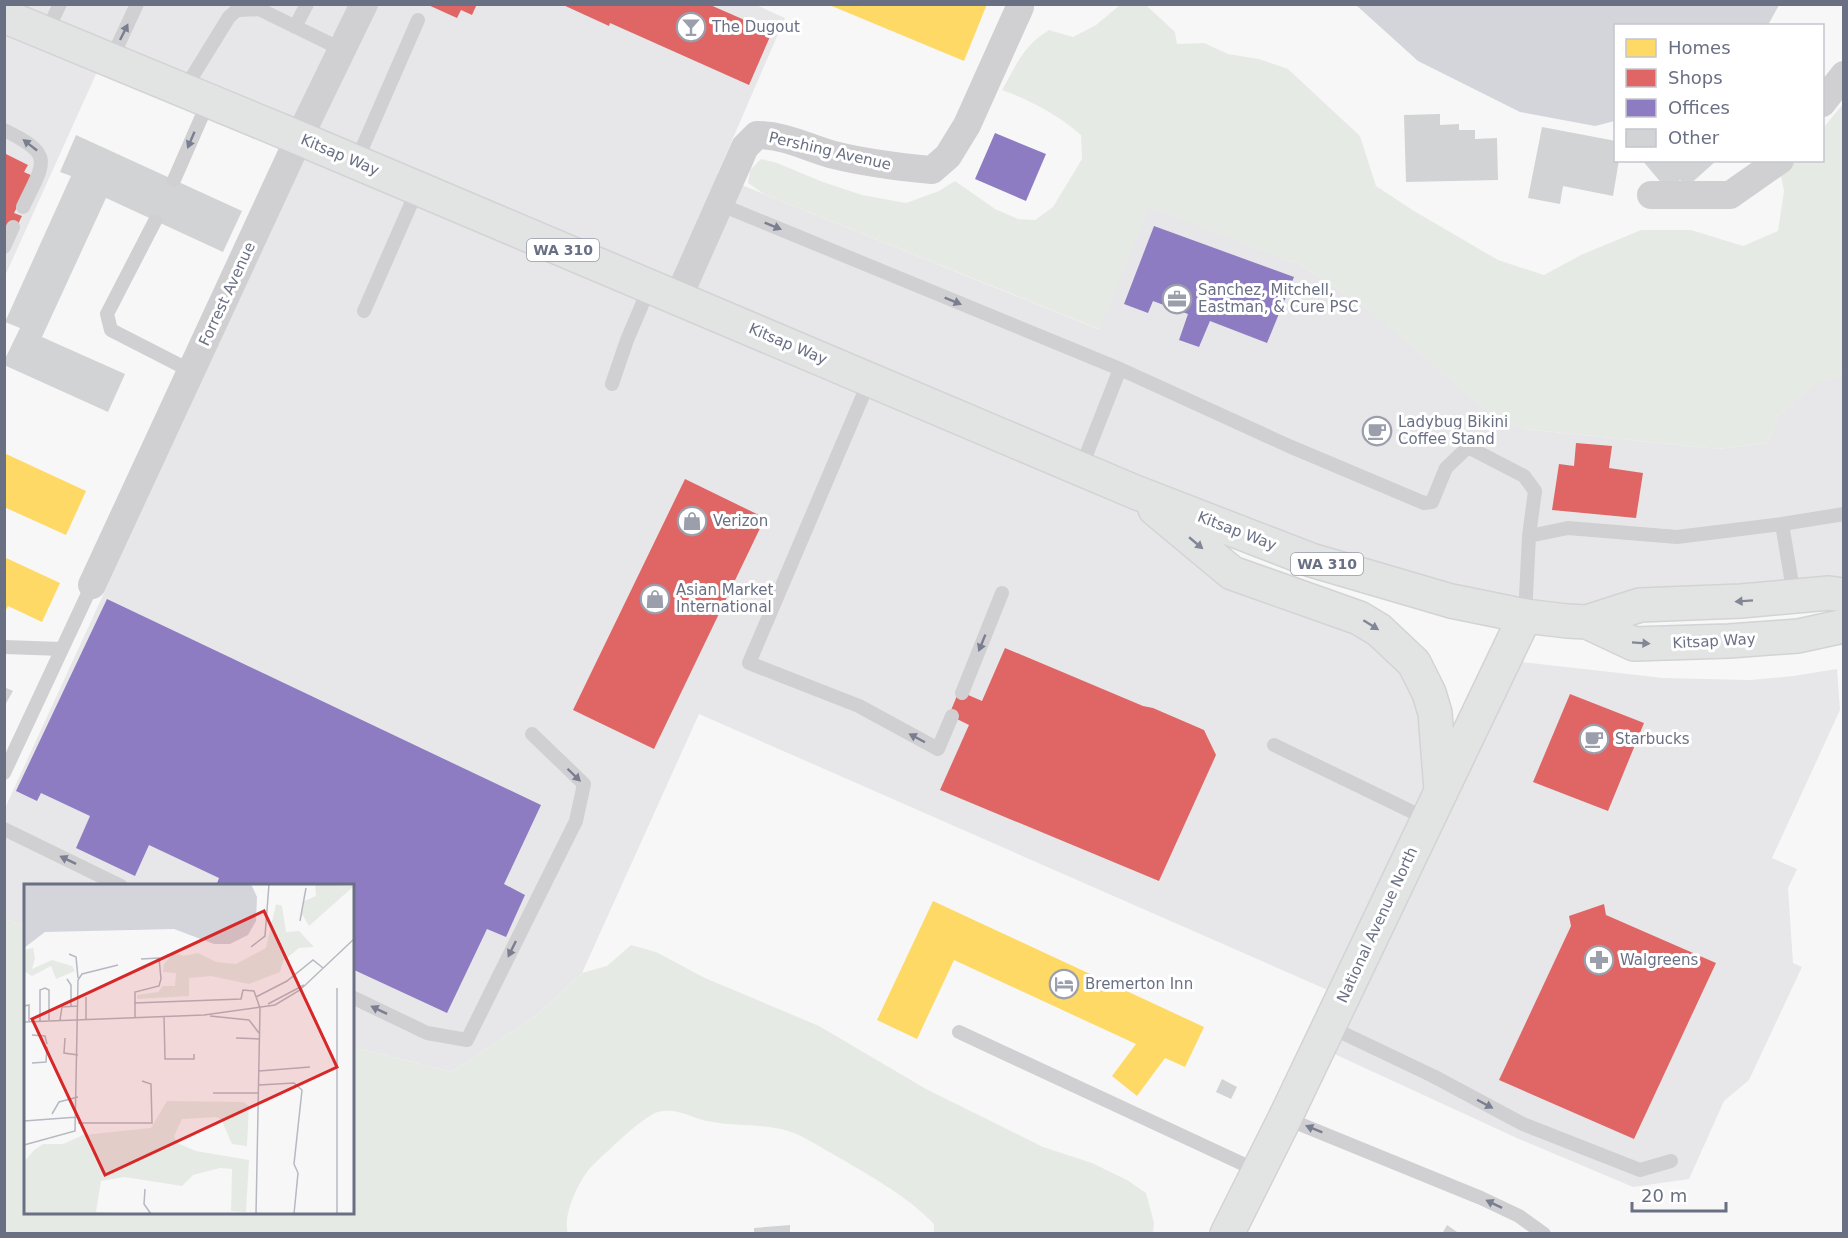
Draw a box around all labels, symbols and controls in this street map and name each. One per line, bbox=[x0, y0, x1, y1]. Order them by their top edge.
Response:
bar icon: The Dugout bbox=[675, 11, 707, 43]
place label: The Dugout bbox=[711, 18, 800, 36]
one-way arrow bbox=[119, 24, 128, 41]
legend bbox=[1614, 24, 1824, 162]
text: Homes bbox=[1668, 37, 1731, 58]
text: Shops bbox=[1668, 67, 1723, 88]
text: Offices bbox=[1668, 97, 1730, 118]
text: Other bbox=[1668, 127, 1720, 148]
street label: Pershing Avenue bbox=[767, 128, 893, 174]
street label: Kitsap Way bbox=[298, 130, 382, 180]
one-way arrow bbox=[186, 131, 195, 149]
one-way arrow bbox=[22, 138, 38, 151]
one-way arrow bbox=[764, 222, 782, 231]
street label: Forrest Avenue bbox=[195, 239, 259, 349]
road number: WA 310 bbox=[527, 239, 599, 261]
place label: Sanchez, Mitchell, Eastman, & Cure PSC bbox=[1198, 281, 1359, 316]
office icon: Sanchez, Mitchell, Eastman, & Cure PSC bbox=[1161, 283, 1193, 315]
one-way arrow bbox=[944, 297, 962, 306]
street label: Kitsap Way bbox=[746, 319, 830, 369]
place label: Ladybug Bikini Coffee Stand bbox=[1398, 413, 1508, 448]
cafe icon: Ladybug Bikini Coffee Stand bbox=[1361, 415, 1393, 447]
shop icon: Verizon bbox=[676, 505, 708, 537]
street label: Kitsap Way bbox=[1195, 508, 1279, 554]
place label: Verizon bbox=[713, 512, 768, 530]
one-way arrow bbox=[1188, 537, 1204, 550]
road number: WA 310 bbox=[1291, 553, 1363, 575]
place label: Asian Market International bbox=[676, 581, 773, 616]
shop icon: Asian Market International bbox=[639, 583, 671, 615]
one-way arrow bbox=[1734, 596, 1753, 605]
one-way arrow bbox=[1363, 620, 1379, 631]
street label: Kitsap Way bbox=[1672, 630, 1756, 652]
one-way arrow bbox=[977, 634, 986, 652]
one-way arrow bbox=[1632, 638, 1651, 647]
cafe icon: Starbucks bbox=[1578, 723, 1610, 755]
place label: Starbucks bbox=[1615, 730, 1690, 748]
one-way arrow bbox=[908, 733, 925, 743]
one-way arrow bbox=[567, 767, 581, 781]
street label: National Avenue North bbox=[1333, 844, 1421, 1006]
one-way arrow bbox=[60, 856, 77, 865]
inset map bbox=[24, 884, 354, 1214]
one-way arrow bbox=[507, 941, 517, 958]
pharmacy icon: Walgreens bbox=[1583, 944, 1615, 976]
place label: Walgreens bbox=[1620, 951, 1699, 969]
hotel icon: Bremerton Inn bbox=[1048, 968, 1080, 1000]
place label: Bremerton Inn bbox=[1085, 975, 1193, 993]
one-way arrow bbox=[371, 1005, 388, 1014]
one-way arrow bbox=[1476, 1098, 1494, 1108]
one-way arrow bbox=[1304, 1124, 1322, 1134]
scale bar bbox=[1632, 1175, 1726, 1213]
text: 20 m bbox=[1641, 1185, 1687, 1206]
one-way arrow bbox=[1485, 1199, 1502, 1208]

